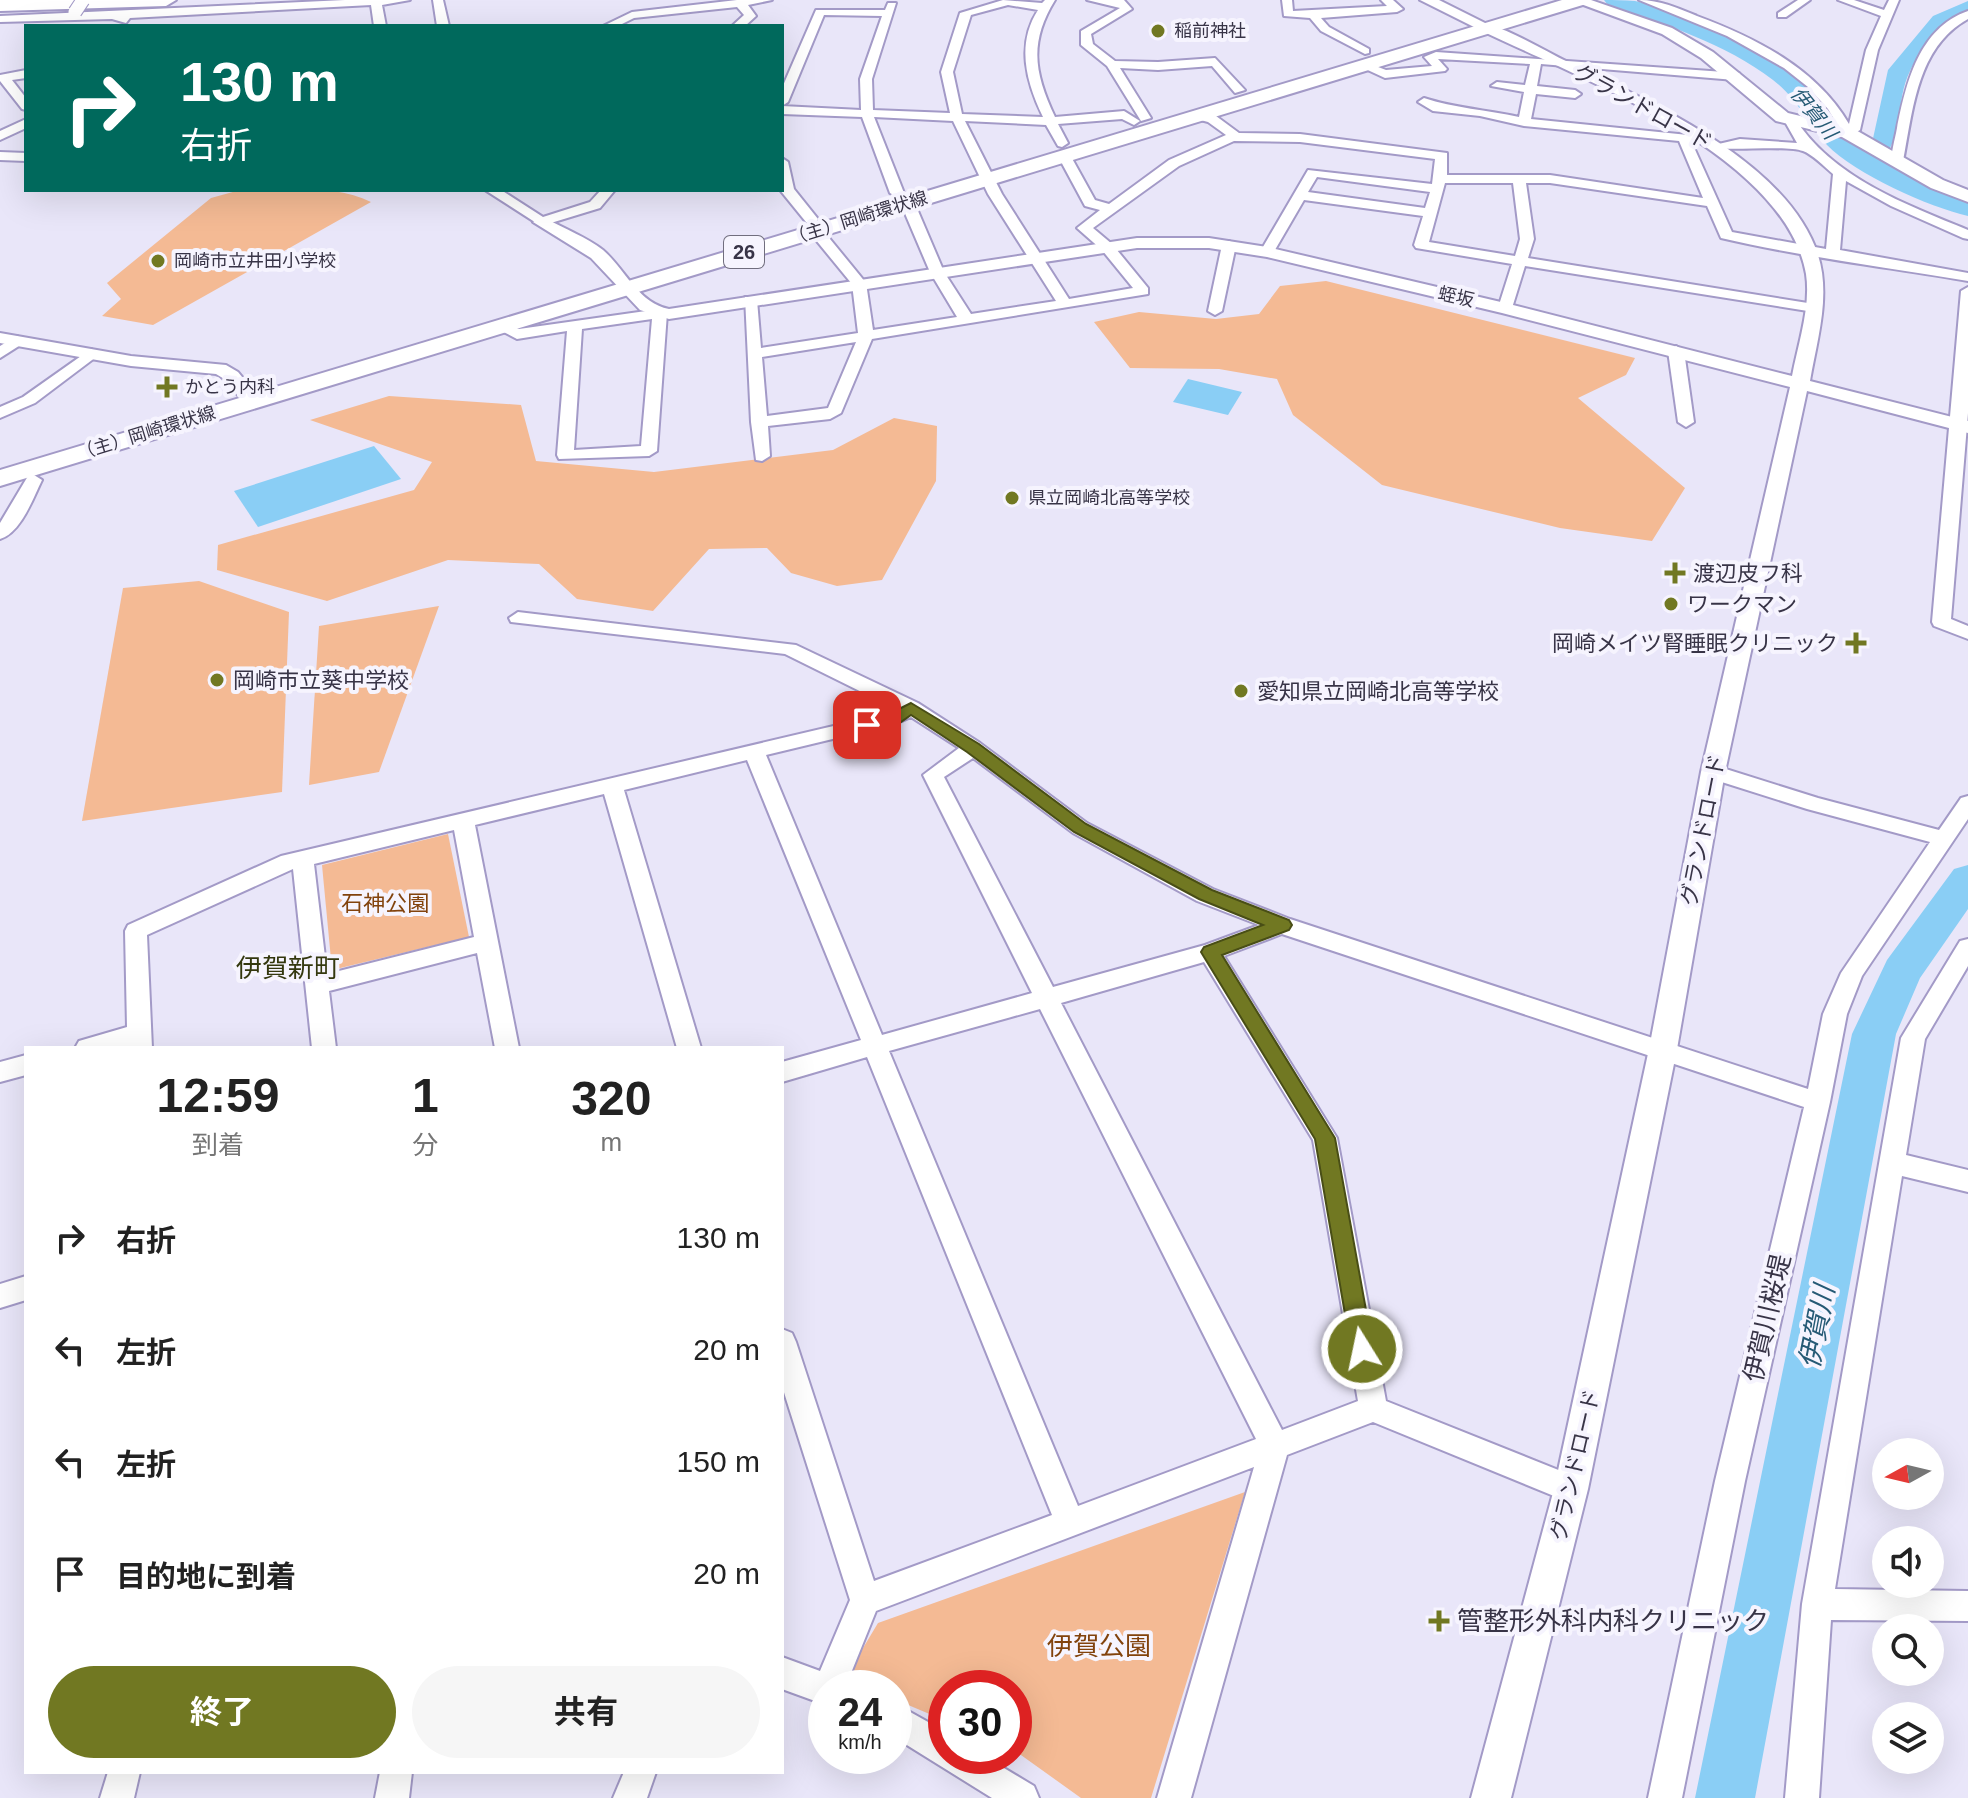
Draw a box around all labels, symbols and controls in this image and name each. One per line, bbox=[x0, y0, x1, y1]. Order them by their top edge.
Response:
place label: 稲前神社 bbox=[1174, 21, 1246, 41]
marker: 稲前神社 bbox=[1149, 22, 1167, 40]
text: 130 m bbox=[180, 50, 339, 113]
icon: right bbox=[48, 56, 152, 160]
street label: グランドロード bbox=[1570, 59, 1716, 155]
water label: 伊賀川 bbox=[1787, 83, 1843, 145]
text: 右折 bbox=[180, 125, 252, 166]
street label: （主）岡崎環状線 bbox=[786, 187, 930, 249]
road number: 26 bbox=[724, 236, 764, 268]
place label: 岡崎市立井田小学校 bbox=[174, 251, 336, 271]
marker: 岡崎市立井田小学校 bbox=[149, 252, 167, 270]
street label: 蛭坂 bbox=[1436, 283, 1476, 311]
marker: かとう内科 bbox=[156, 376, 178, 398]
place label: かとう内科 bbox=[185, 377, 275, 397]
street label: （主）岡崎環状線 bbox=[74, 402, 218, 464]
place label: 県立岡崎北高等学校 bbox=[1028, 488, 1190, 508]
marker: 県立岡崎北高等学校 bbox=[1003, 489, 1021, 507]
place label: 渡辺皮フ科 bbox=[1693, 561, 1803, 586]
marker: 渡辺皮フ科 bbox=[1664, 562, 1686, 584]
place label: ワークマン bbox=[1687, 592, 1797, 617]
marker: ワークマン bbox=[1662, 595, 1680, 613]
place label: 岡崎メイツ腎睡眠クリニック bbox=[1552, 631, 1838, 656]
marker: 岡崎メイツ腎睡眠クリニック bbox=[1845, 632, 1867, 654]
place label: 岡崎市立葵中学校 bbox=[233, 668, 409, 693]
marker: 岡崎市立葵中学校 bbox=[208, 671, 226, 689]
place label: 愛知県立岡崎北高等学校 bbox=[1257, 679, 1499, 704]
marker: 愛知県立岡崎北高等学校 bbox=[1232, 682, 1250, 700]
pin bbox=[833, 691, 901, 759]
icon: arrive bbox=[845, 703, 889, 747]
street label: グランドロード bbox=[1676, 752, 1730, 908]
park label: 石神公園 bbox=[341, 891, 429, 916]
district label: 伊賀新町 bbox=[236, 953, 340, 983]
text: 12:59 bbox=[157, 1069, 279, 1122]
text: 1 bbox=[412, 1069, 439, 1122]
text: 320 bbox=[571, 1072, 651, 1125]
text: m bbox=[601, 1127, 622, 1157]
text: 到着 bbox=[192, 1130, 244, 1160]
text: 分 bbox=[412, 1130, 438, 1160]
icon: right bbox=[48, 1216, 92, 1260]
text: 130 m bbox=[677, 1221, 760, 1254]
text: 右折 bbox=[116, 1224, 176, 1257]
street label: 伊賀川桜堤 bbox=[1738, 1251, 1796, 1385]
water label: 伊賀川 bbox=[1794, 1280, 1841, 1371]
position arrow bbox=[1320, 1307, 1404, 1391]
icon: left bbox=[48, 1328, 92, 1372]
text: 20 m bbox=[693, 1333, 760, 1366]
text: 左折 bbox=[116, 1336, 176, 1369]
street label: グランドロード bbox=[1545, 1387, 1605, 1543]
north arrow bbox=[1872, 1438, 1944, 1510]
map controls bbox=[1872, 1438, 1944, 1774]
icon: left bbox=[48, 1440, 92, 1484]
text: 150 m bbox=[677, 1445, 760, 1478]
text: 左折 bbox=[116, 1448, 176, 1481]
button: sound bbox=[1872, 1526, 1944, 1598]
icon: arrive bbox=[48, 1552, 92, 1596]
text: 20 m bbox=[693, 1557, 760, 1590]
text: 目的地に到着 bbox=[116, 1560, 296, 1593]
place label: 管整形外科内科クリニック bbox=[1457, 1606, 1769, 1636]
marker: 管整形外科内科クリニック bbox=[1428, 1610, 1450, 1632]
button: search bbox=[1872, 1614, 1944, 1686]
park label: 伊賀公園 bbox=[1047, 1631, 1151, 1661]
button: 終了 bbox=[48, 1666, 396, 1758]
button: 共有 bbox=[412, 1666, 760, 1758]
speed limit sign: 30 bbox=[928, 1670, 1032, 1774]
text: 24 bbox=[838, 1690, 882, 1734]
button: layers bbox=[1872, 1702, 1944, 1774]
text: km/h bbox=[838, 1731, 882, 1753]

